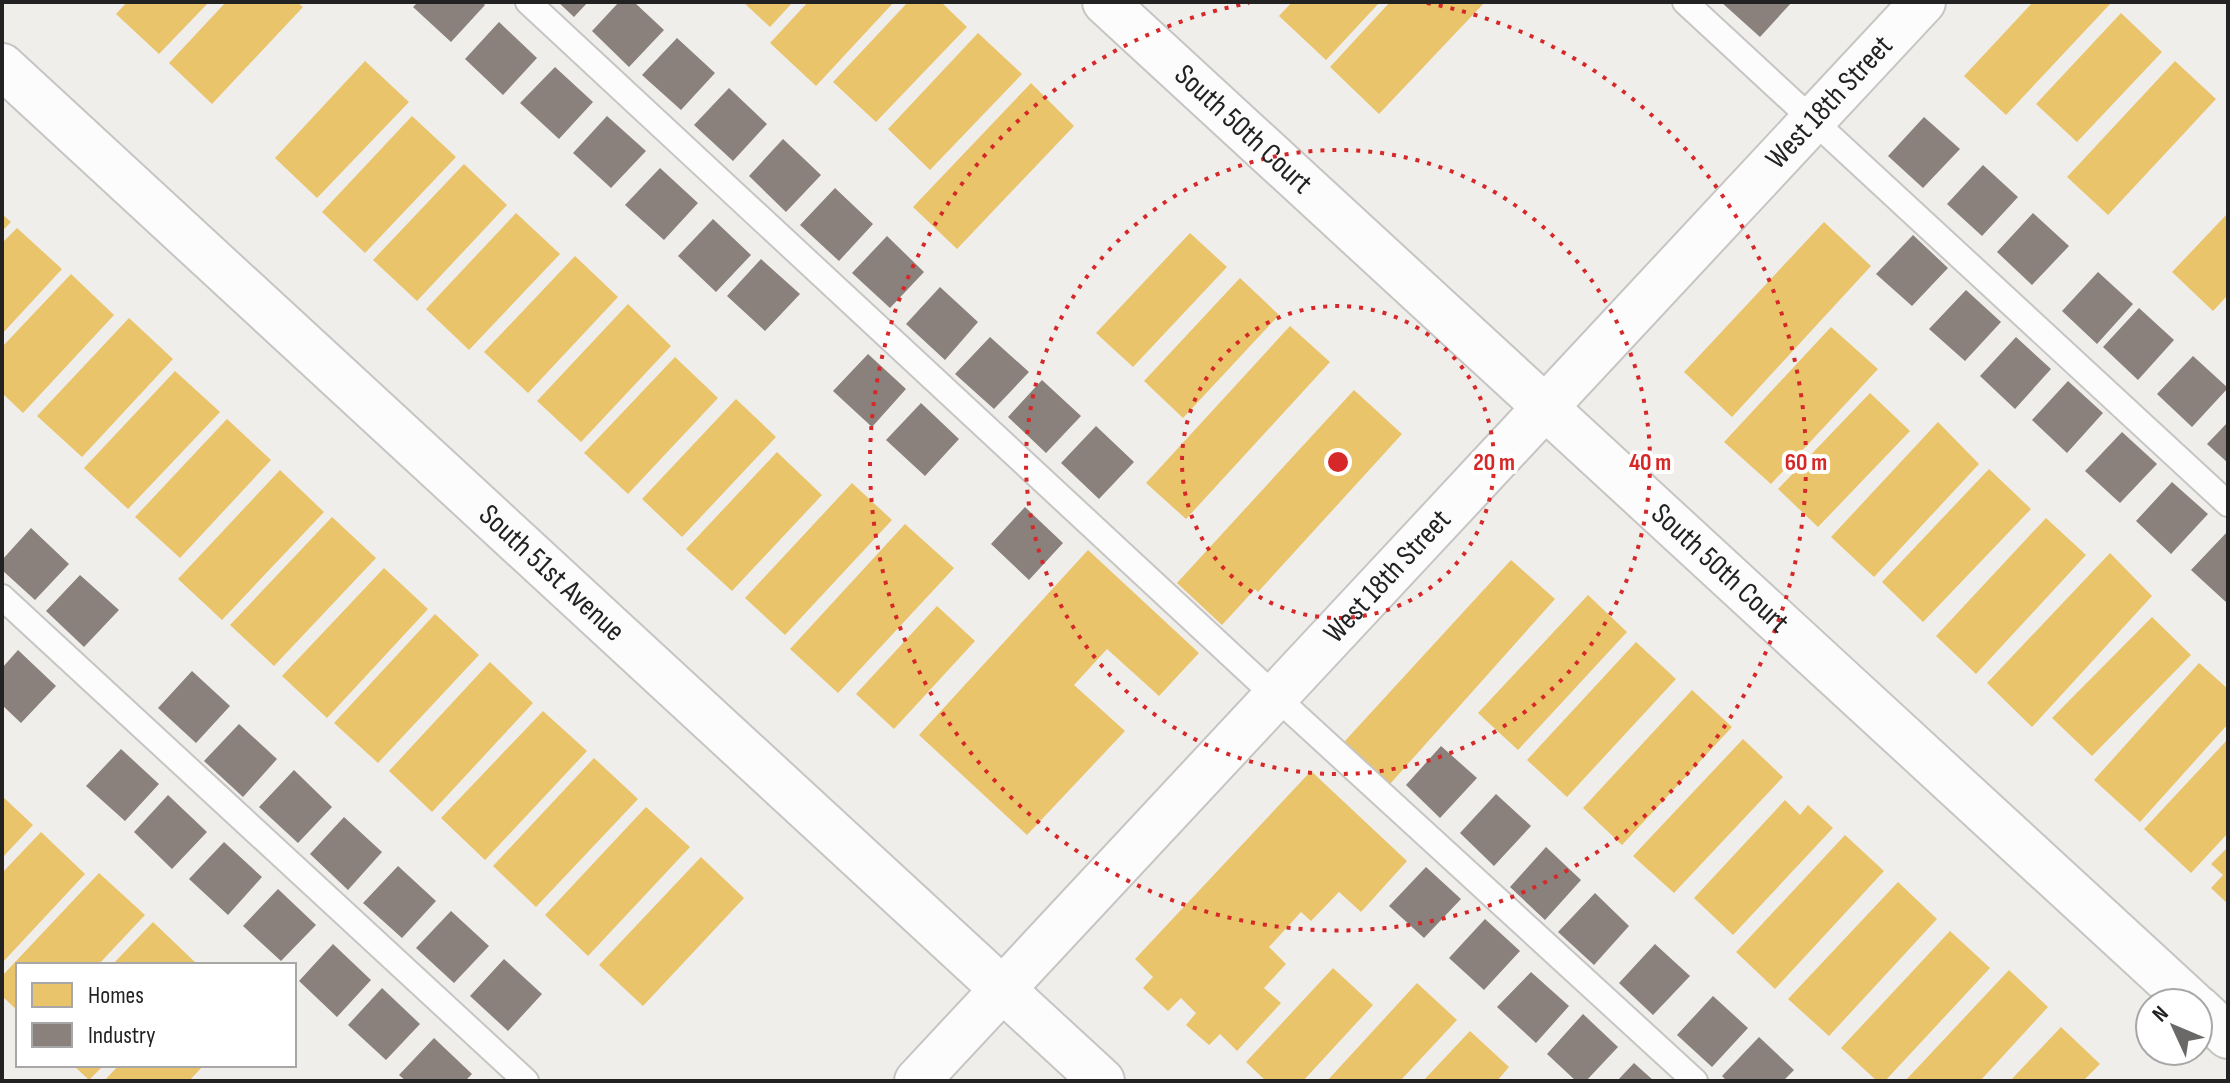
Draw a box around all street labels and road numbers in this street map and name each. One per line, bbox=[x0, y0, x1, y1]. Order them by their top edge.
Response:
street label: West 18th Street bbox=[1758, 28, 1900, 177]
street label: South 50th Court bbox=[1167, 57, 1320, 202]
street label: South 50th Court bbox=[1644, 496, 1796, 641]
street label: South 51st Avenue bbox=[471, 497, 632, 649]
street label: West 18th Street bbox=[1317, 502, 1459, 651]

